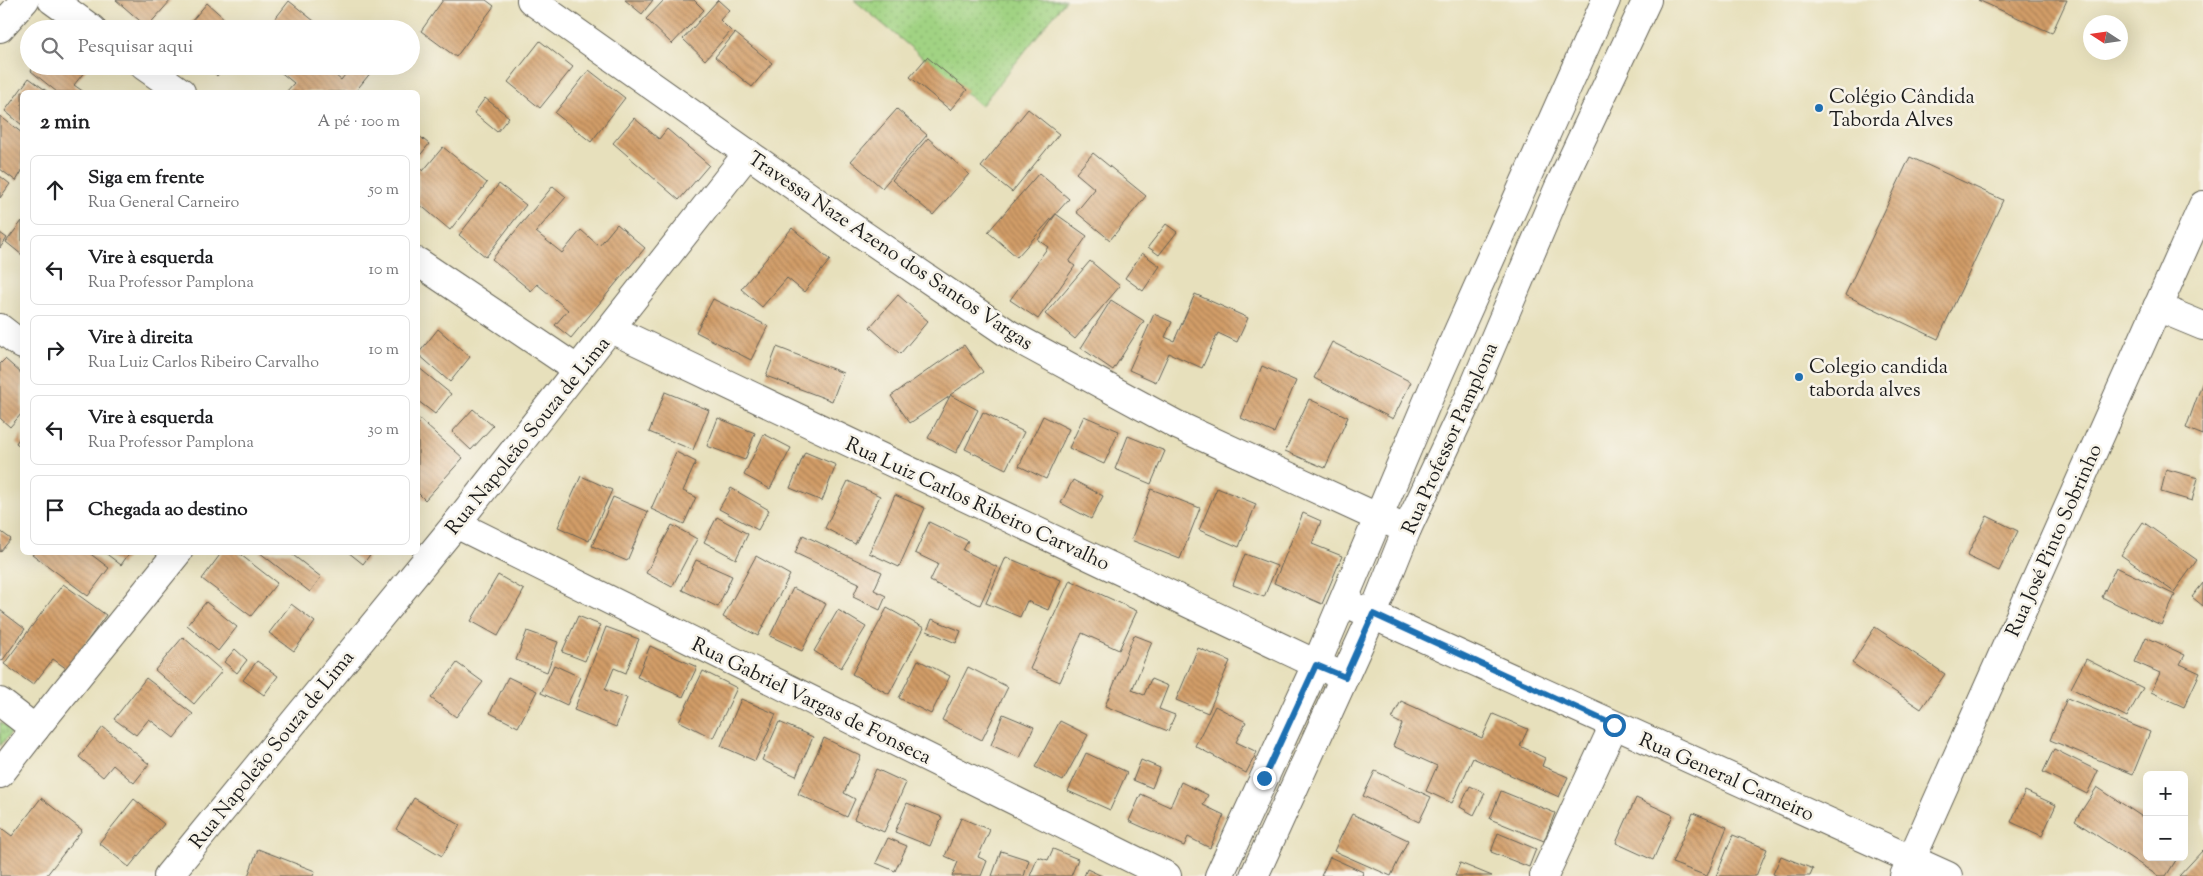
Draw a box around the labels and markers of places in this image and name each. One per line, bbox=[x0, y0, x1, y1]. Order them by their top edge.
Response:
place label: Colégio Cândida Taborda Alves bbox=[1829, 84, 1975, 136]
marker: Colégio Cândida Taborda Alves bbox=[1813, 102, 1825, 114]
place label: Colegio candida taborda alves bbox=[1809, 354, 1948, 406]
marker: Colegio candida taborda alves bbox=[1793, 371, 1805, 383]

